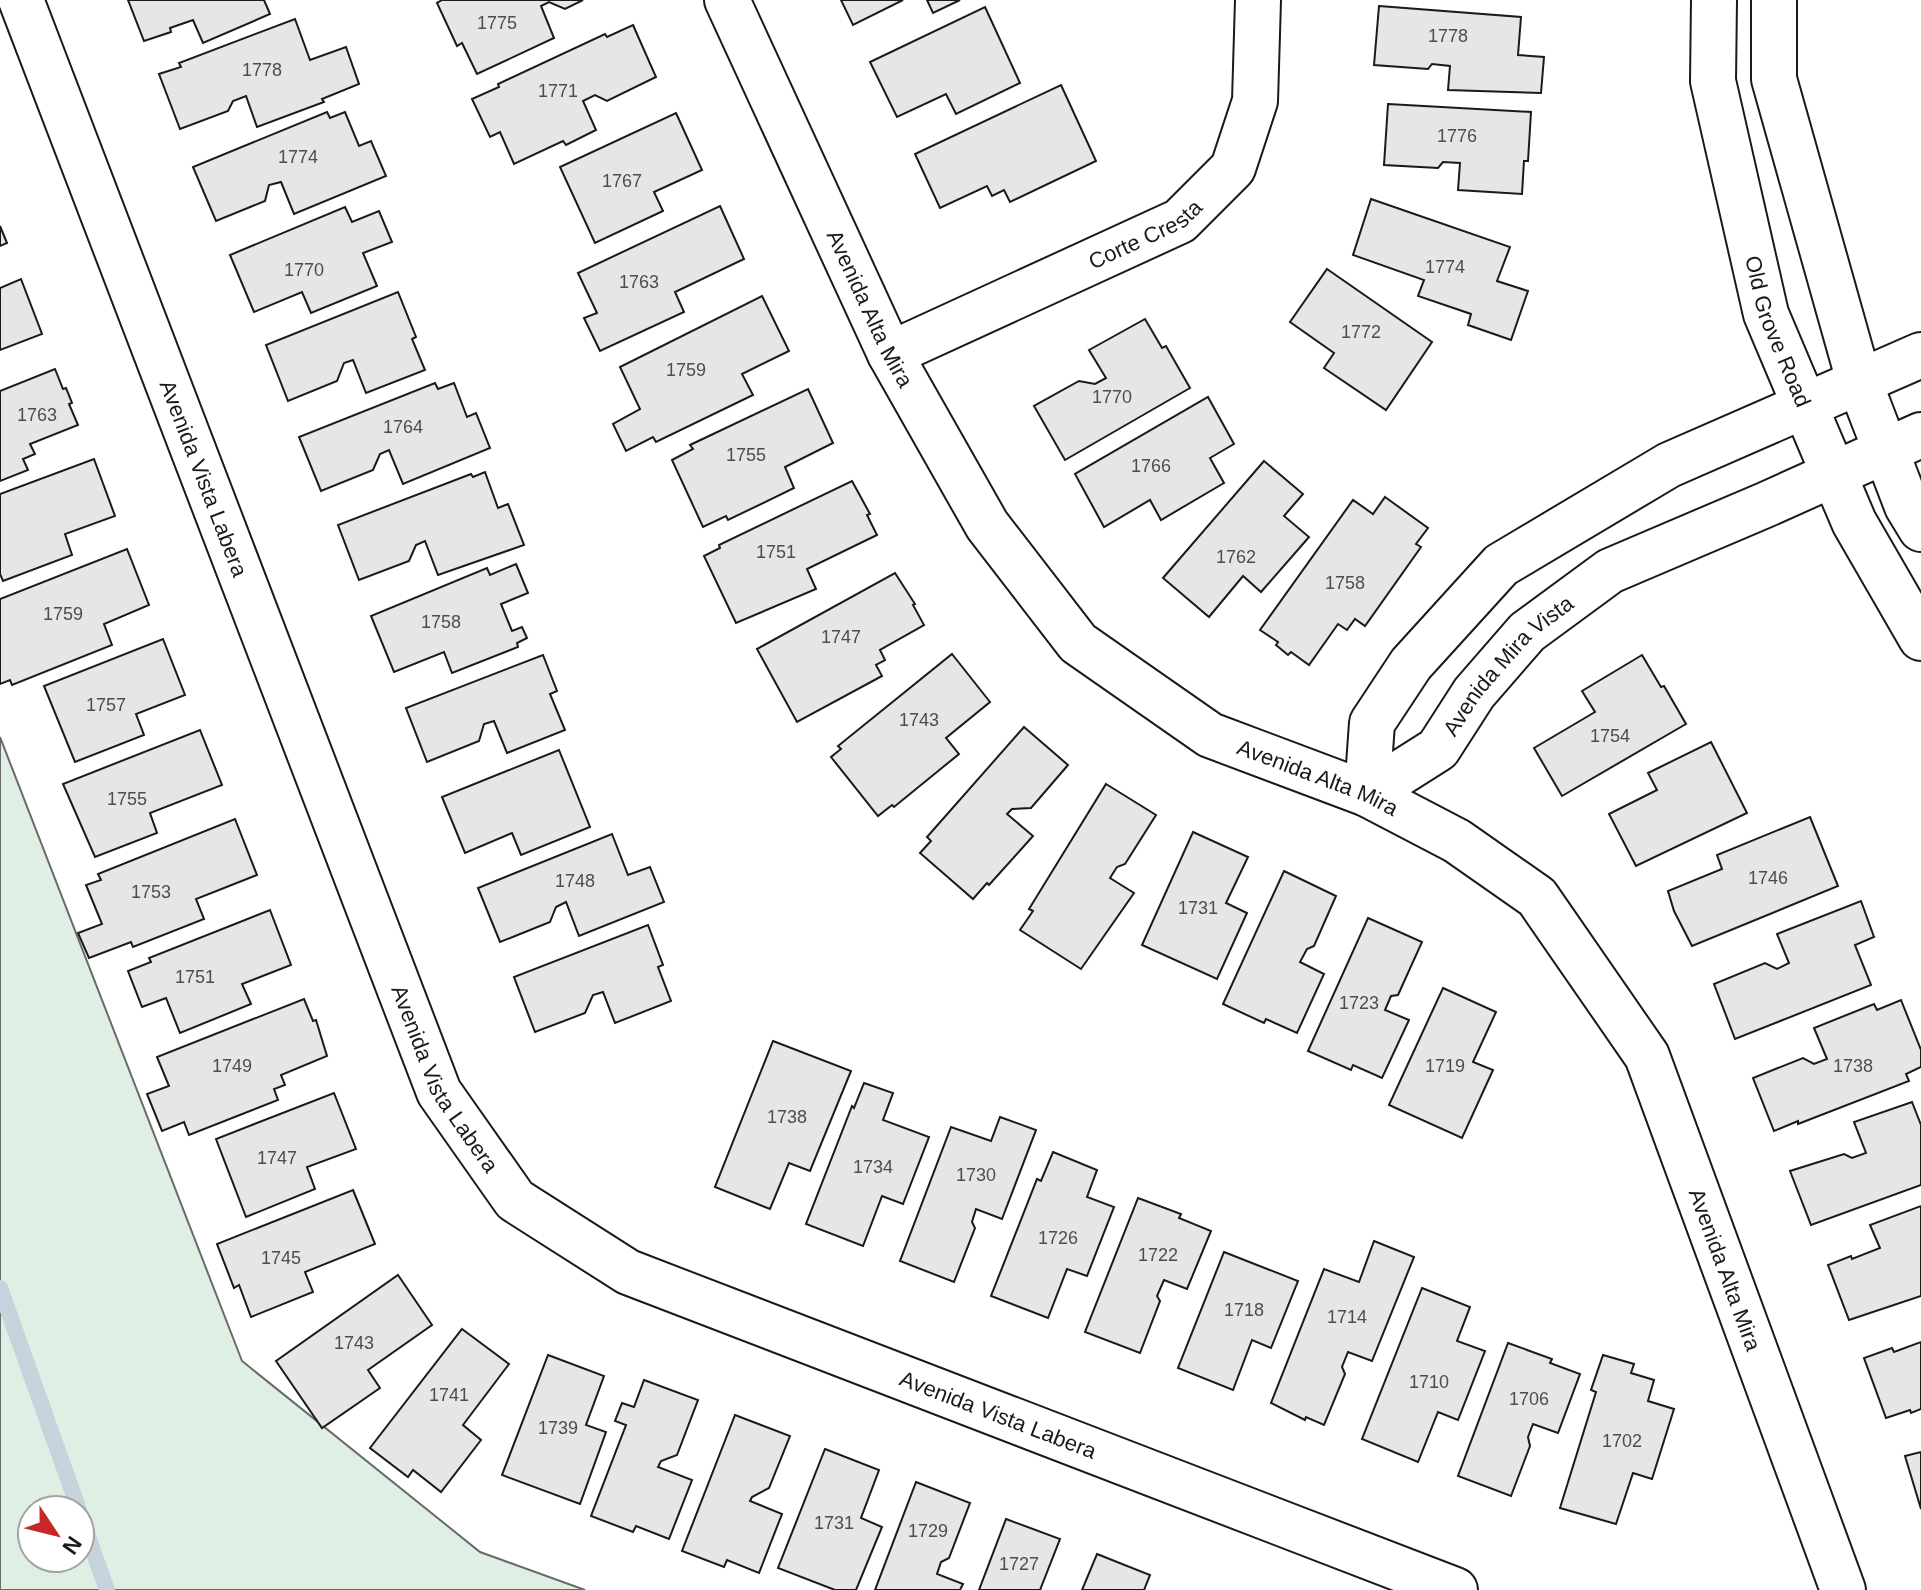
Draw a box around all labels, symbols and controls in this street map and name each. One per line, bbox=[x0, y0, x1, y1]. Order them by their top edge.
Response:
house number: 1775 bbox=[477, 13, 517, 33]
house number: 1778 bbox=[1428, 26, 1468, 46]
house number: 1778 bbox=[242, 60, 282, 80]
house number: 1771 bbox=[538, 81, 578, 101]
house number: 1776 bbox=[1437, 126, 1477, 146]
house number: 1774 bbox=[278, 147, 318, 167]
house number: 1767 bbox=[602, 171, 642, 191]
street label: Corte Cresta bbox=[1085, 194, 1208, 274]
street label: Avenida Alta Mira bbox=[822, 226, 918, 392]
street label: Old Grove Road bbox=[1740, 253, 1816, 411]
house number: 1774 bbox=[1425, 257, 1465, 277]
house number: 1770 bbox=[284, 260, 324, 280]
house number: 1763 bbox=[619, 272, 659, 292]
house number: 1772 bbox=[1341, 322, 1381, 342]
house number: 1759 bbox=[666, 360, 706, 380]
street label: Avenida Vista Labera bbox=[155, 376, 253, 581]
house number: 1770 bbox=[1092, 387, 1132, 407]
house number: 1763 bbox=[17, 405, 57, 425]
house number: 1764 bbox=[383, 417, 423, 437]
house number: 1755 bbox=[726, 445, 766, 465]
house number: 1766 bbox=[1131, 456, 1171, 476]
house number: 1751 bbox=[756, 542, 796, 562]
house number: 1762 bbox=[1216, 547, 1256, 567]
house number: 1758 bbox=[1325, 573, 1365, 593]
street label: Avenida Mira Vista bbox=[1438, 590, 1579, 741]
house number: 1759 bbox=[43, 604, 83, 624]
house number: 1758 bbox=[421, 612, 461, 632]
house number: 1747 bbox=[821, 627, 861, 647]
house number: 1757 bbox=[86, 695, 126, 715]
house number: 1743 bbox=[899, 710, 939, 730]
house number: 1754 bbox=[1590, 726, 1630, 746]
street label: Avenida Alta Mira bbox=[1234, 734, 1403, 821]
house number: 1755 bbox=[107, 789, 147, 809]
house number: 1746 bbox=[1748, 868, 1788, 888]
house number: 1748 bbox=[555, 871, 595, 891]
house number: 1753 bbox=[131, 882, 171, 902]
house number: 1731 bbox=[1178, 898, 1218, 918]
house number: 1751 bbox=[175, 967, 215, 987]
street label: Avenida Vista Labera bbox=[386, 982, 504, 1178]
house number: 1723 bbox=[1339, 993, 1379, 1013]
house number: 1749 bbox=[212, 1056, 252, 1076]
house number: 1719 bbox=[1425, 1056, 1465, 1076]
house number: 1738 bbox=[1833, 1056, 1873, 1076]
house number: 1738 bbox=[767, 1107, 807, 1127]
house number: 1747 bbox=[257, 1148, 297, 1168]
house number: 1734 bbox=[853, 1157, 893, 1177]
house number: 1730 bbox=[956, 1165, 996, 1185]
street label: Avenida Alta Mira bbox=[1684, 1185, 1766, 1355]
house number: 1726 bbox=[1038, 1228, 1078, 1248]
house number: 1722 bbox=[1138, 1245, 1178, 1265]
house number: 1745 bbox=[261, 1248, 301, 1268]
house number: 1718 bbox=[1224, 1300, 1264, 1320]
house number: 1714 bbox=[1327, 1307, 1367, 1327]
house number: 1743 bbox=[334, 1333, 374, 1353]
street label: Avenida Vista Labera bbox=[896, 1366, 1101, 1464]
house number: 1710 bbox=[1409, 1372, 1449, 1392]
house number: 1741 bbox=[429, 1385, 469, 1405]
house number: 1706 bbox=[1509, 1389, 1549, 1409]
house number: 1739 bbox=[538, 1418, 578, 1438]
house number: 1702 bbox=[1602, 1431, 1642, 1451]
north arrow bbox=[16, 1494, 96, 1574]
house number: 1731 bbox=[814, 1513, 854, 1533]
house number: 1729 bbox=[908, 1521, 948, 1541]
text: N bbox=[57, 1532, 87, 1559]
house number: 1727 bbox=[999, 1554, 1039, 1574]

